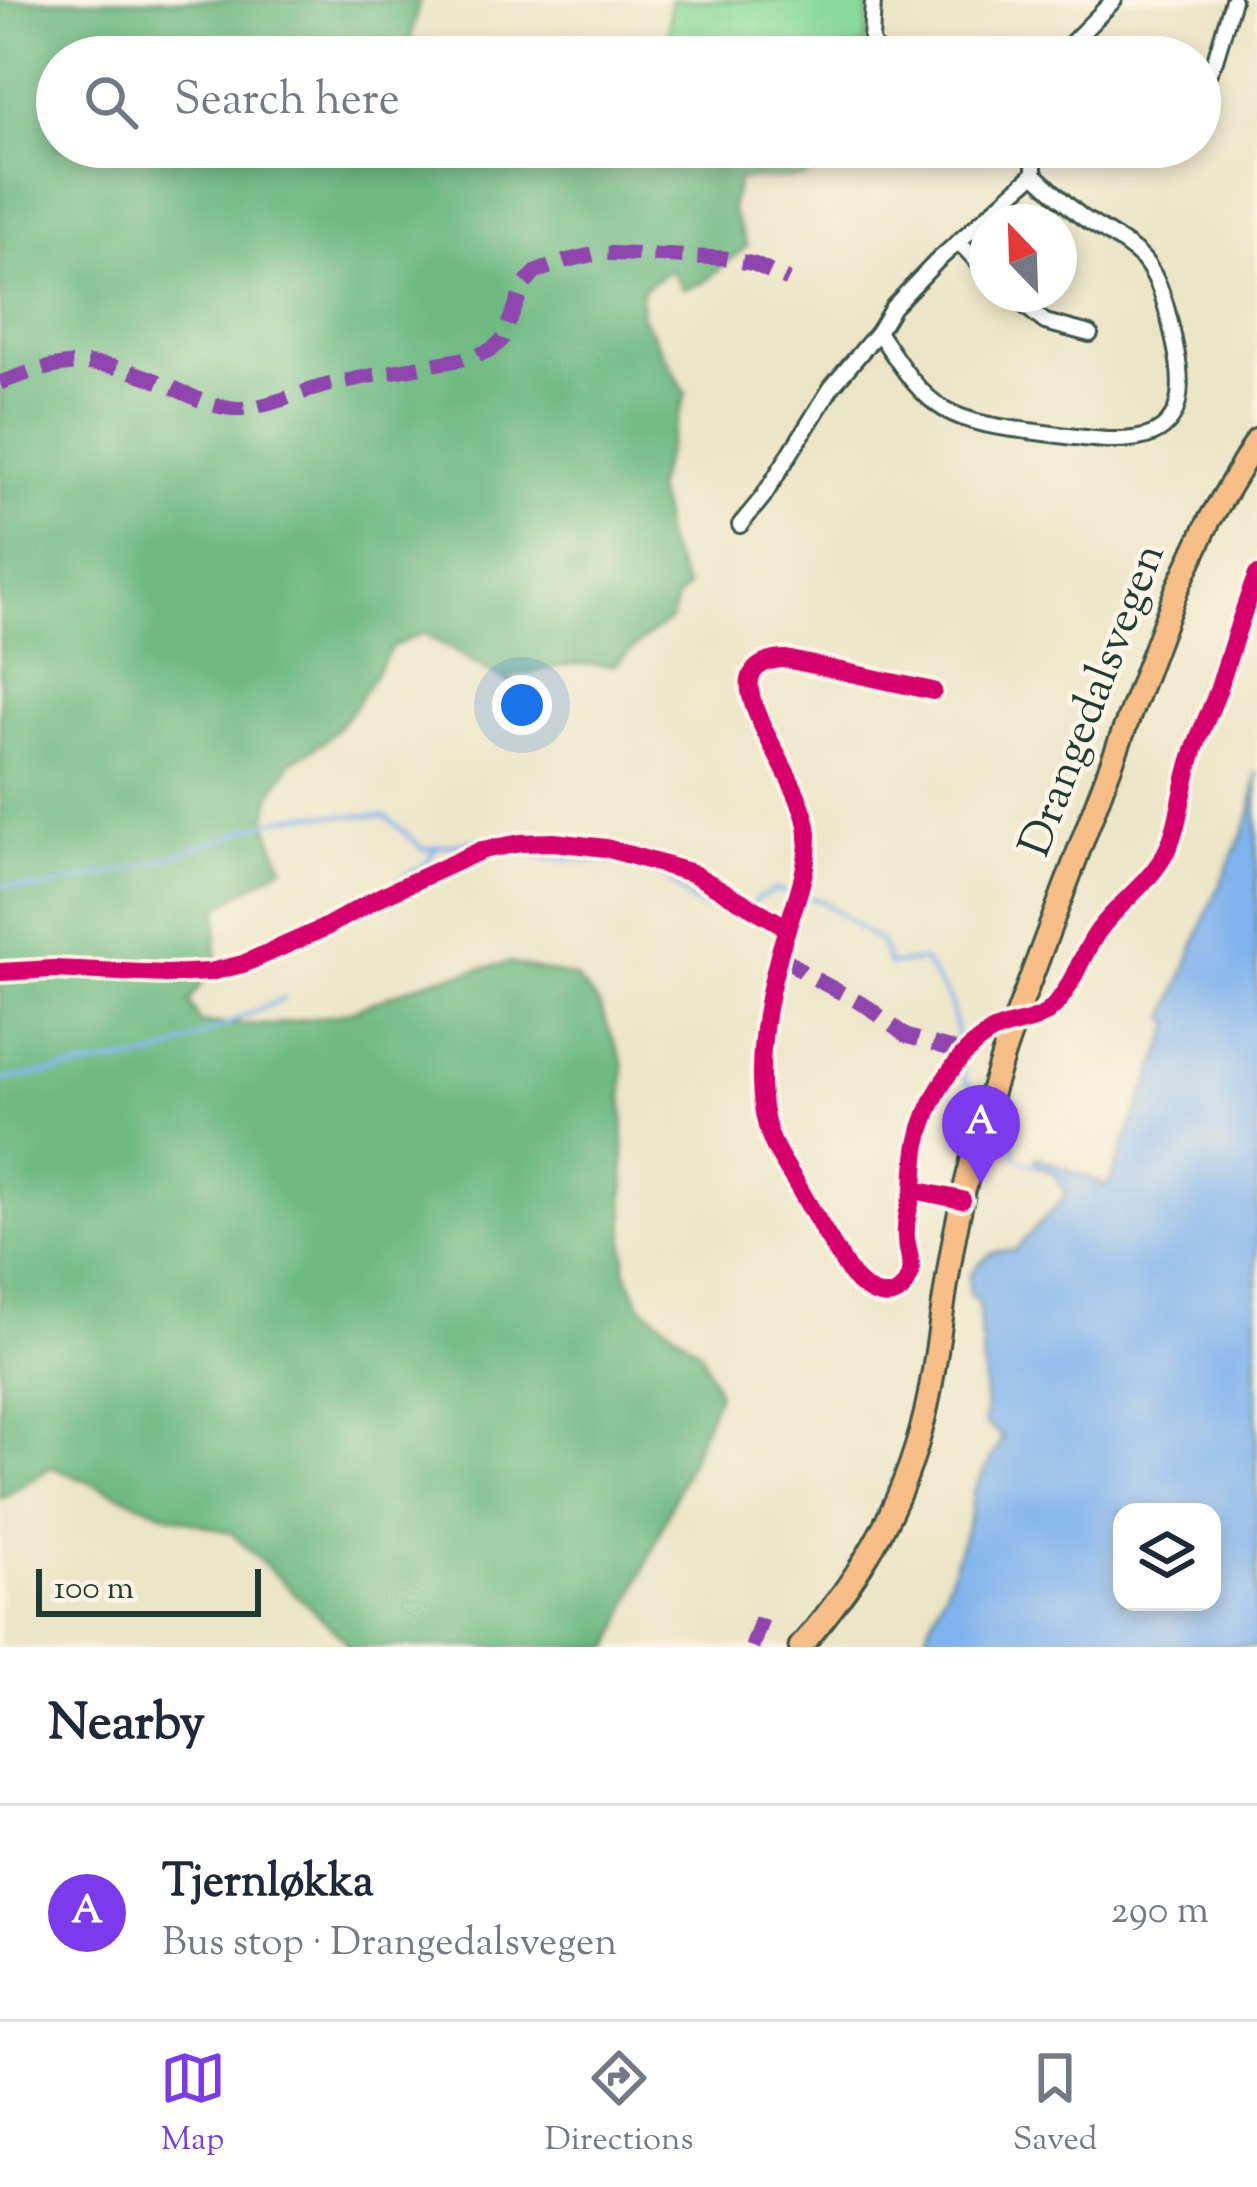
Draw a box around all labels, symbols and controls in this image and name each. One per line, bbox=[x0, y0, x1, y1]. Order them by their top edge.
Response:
search box bbox=[36, 36, 1221, 168]
icon: search bbox=[78, 69, 144, 135]
text: Search here bbox=[174, 70, 400, 135]
north arrow bbox=[969, 204, 1077, 312]
street label: Drangedalsvegen bbox=[1005, 535, 1185, 867]
your location bbox=[492, 675, 552, 735]
pin: A bbox=[942, 1085, 1020, 1184]
map controls bbox=[1113, 1503, 1221, 1611]
button: layers bbox=[1113, 1503, 1221, 1611]
scale bar bbox=[36, 1563, 261, 1616]
text: 100 m bbox=[54, 1566, 134, 1614]
text: Nearby bbox=[48, 1689, 205, 1762]
text: Tjernløkka bbox=[162, 1852, 374, 1917]
text: A bbox=[71, 1885, 103, 1941]
text: 290 m bbox=[1111, 1885, 1209, 1941]
text: Bus stop · Drangedalsvegen bbox=[162, 1917, 617, 1973]
tab: Map bbox=[160, 2045, 226, 2165]
tab: Directions bbox=[545, 2045, 694, 2165]
tab: Saved bbox=[1013, 2045, 1097, 2165]

